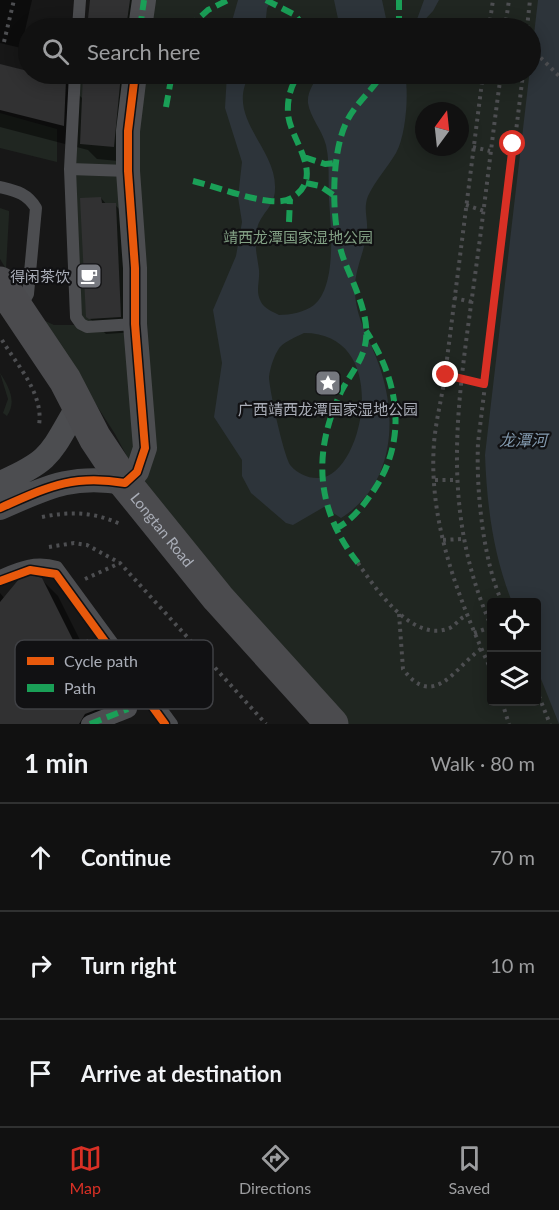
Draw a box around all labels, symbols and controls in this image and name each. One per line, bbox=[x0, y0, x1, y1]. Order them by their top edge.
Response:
search box bbox=[18, 18, 541, 84]
icon: search bbox=[39, 35, 72, 68]
text: Search here bbox=[87, 38, 200, 65]
north arrow bbox=[415, 102, 469, 156]
route start bbox=[499, 130, 525, 156]
park label: 靖西龙潭国家湿地公园 bbox=[223, 228, 373, 246]
cafe icon: 得闲茶饮 bbox=[74, 261, 104, 291]
place label: 得闲茶饮 bbox=[10, 267, 70, 285]
route end bbox=[432, 361, 458, 387]
place icon: 广西靖西龙潭国家湿地公园 bbox=[313, 368, 343, 398]
place label: 广西靖西龙潭国家湿地公园 bbox=[238, 400, 418, 418]
water label: 龙潭河 bbox=[499, 430, 550, 449]
street label: Longtan Road bbox=[127, 489, 198, 570]
map controls bbox=[487, 598, 541, 706]
button: locate bbox=[487, 598, 541, 652]
legend bbox=[15, 640, 213, 709]
text: Cycle path bbox=[64, 651, 138, 670]
button: layers bbox=[487, 652, 541, 706]
text: Path bbox=[64, 678, 96, 697]
text: 1 min bbox=[24, 747, 88, 779]
text: Walk · 80 m bbox=[430, 751, 535, 775]
icon: ahead bbox=[24, 841, 57, 874]
text: Continue bbox=[81, 844, 171, 871]
text: 70 m bbox=[490, 845, 535, 869]
icon: right bbox=[24, 949, 57, 982]
text: Turn right bbox=[81, 952, 176, 979]
text: 10 m bbox=[490, 953, 535, 977]
icon: arrive bbox=[24, 1057, 57, 1090]
text: Arrive at destination bbox=[81, 1060, 282, 1087]
tab: Map bbox=[69, 1142, 102, 1197]
tab: Directions bbox=[239, 1142, 311, 1197]
tab: Saved bbox=[449, 1142, 490, 1197]

